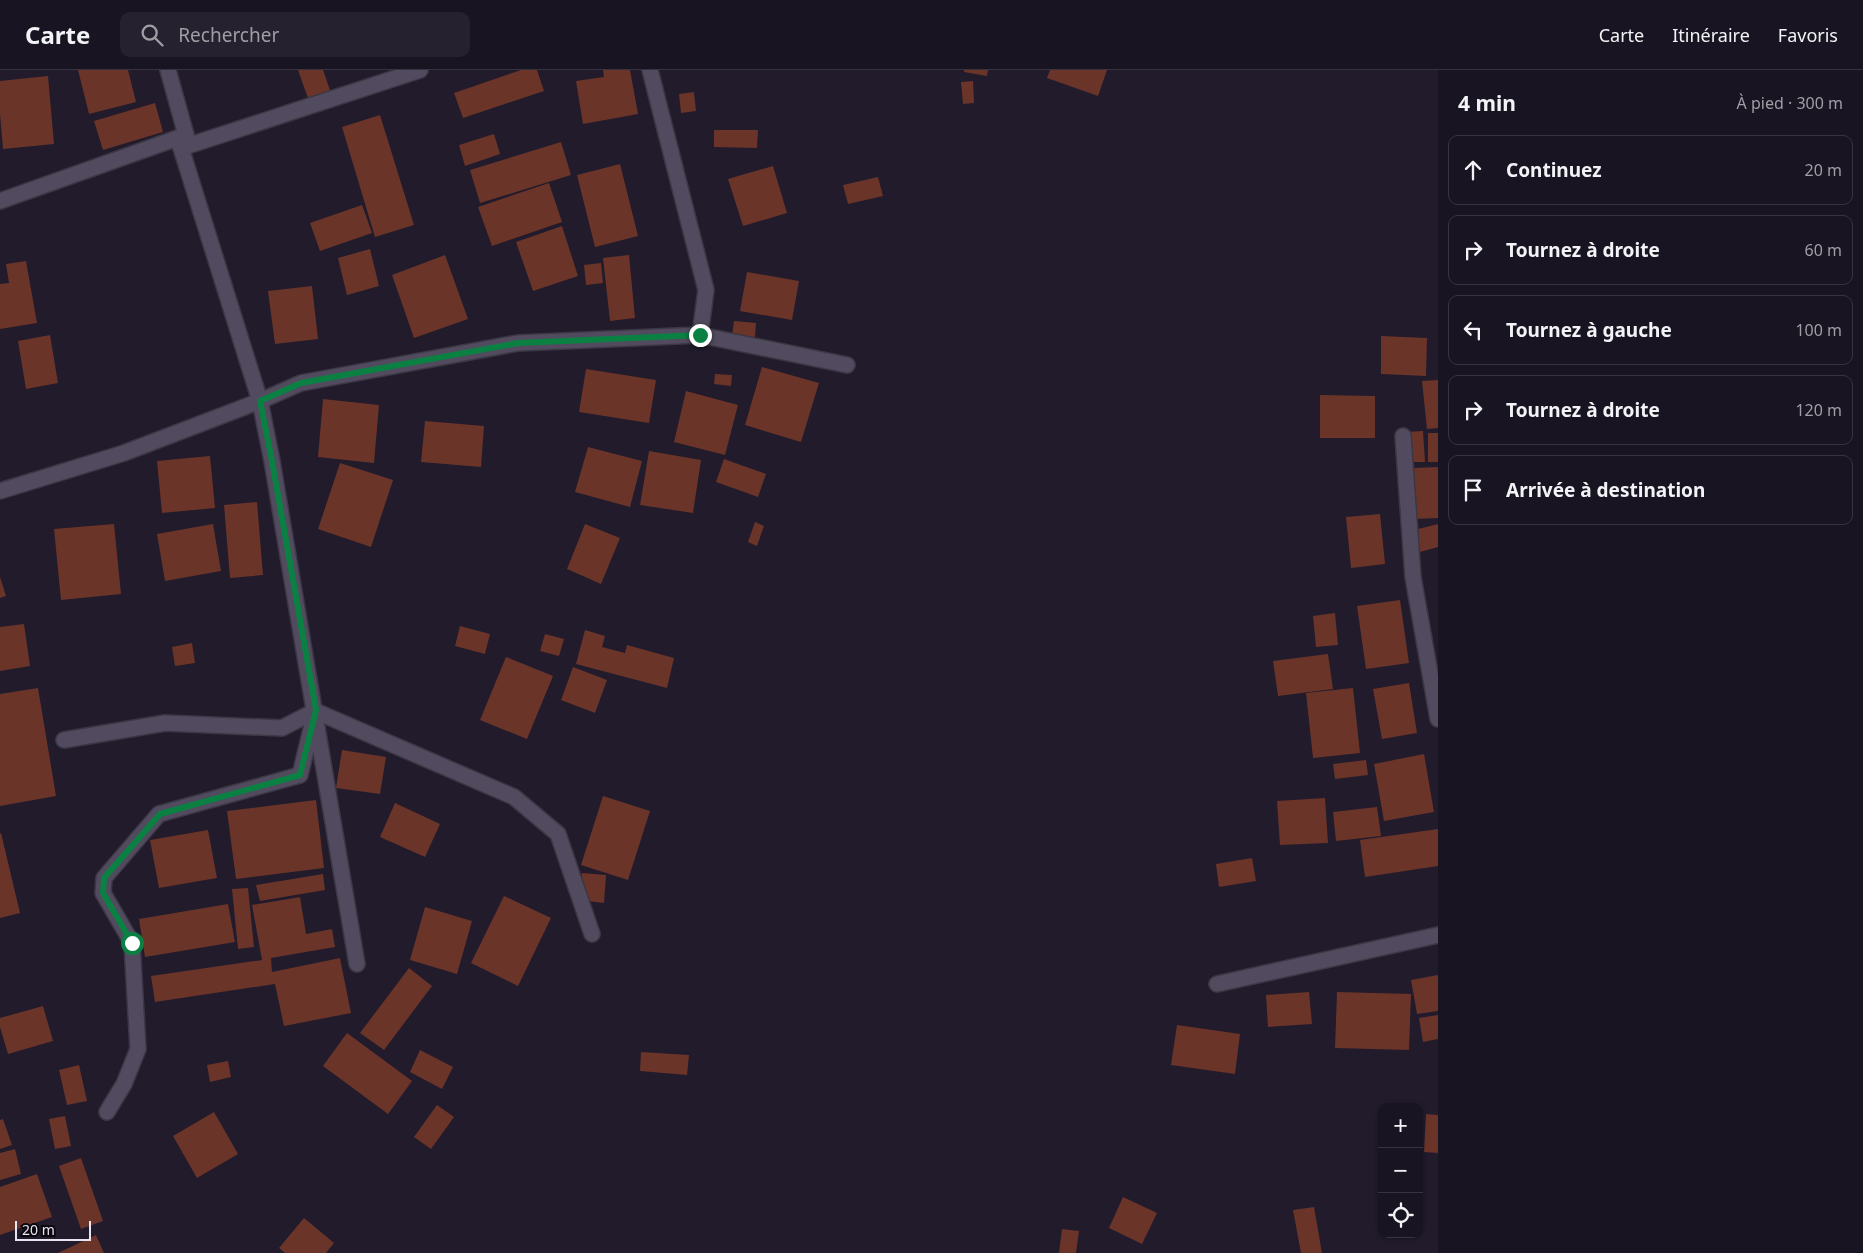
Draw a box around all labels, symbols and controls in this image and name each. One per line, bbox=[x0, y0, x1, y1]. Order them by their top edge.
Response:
search box bbox=[120, 12, 470, 57]
text: Carte bbox=[25, 18, 90, 51]
icon: search bbox=[138, 21, 166, 49]
text: Rechercher bbox=[178, 22, 279, 48]
text: Carte bbox=[1599, 23, 1644, 47]
text: Itinéraire bbox=[1672, 23, 1750, 47]
text: Favoris bbox=[1778, 23, 1838, 47]
text: 4 min bbox=[1458, 89, 1516, 117]
text: À pied · 300 m bbox=[1737, 92, 1843, 114]
icon: ahead bbox=[1459, 156, 1487, 184]
text: Continuez bbox=[1506, 157, 1602, 183]
text: 20 m bbox=[1805, 159, 1842, 181]
icon: right bbox=[1459, 236, 1487, 264]
text: Tournez à droite bbox=[1506, 237, 1660, 263]
text: 60 m bbox=[1805, 239, 1842, 261]
icon: left bbox=[1459, 316, 1487, 344]
text: Tournez à gauche bbox=[1506, 317, 1672, 343]
text: 100 m bbox=[1795, 319, 1842, 341]
route end bbox=[689, 324, 712, 347]
icon: right bbox=[1459, 396, 1487, 424]
text: Tournez à droite bbox=[1506, 397, 1660, 423]
text: 120 m bbox=[1795, 399, 1842, 421]
icon: arrive bbox=[1459, 476, 1487, 504]
text: Arrivée à destination bbox=[1506, 477, 1705, 503]
route start bbox=[121, 932, 144, 955]
map controls bbox=[1378, 1103, 1423, 1238]
button: + bbox=[1378, 1103, 1423, 1148]
button: − bbox=[1378, 1148, 1423, 1193]
button: locate bbox=[1378, 1193, 1423, 1238]
scale bar bbox=[15, 1218, 91, 1241]
text: 20 m bbox=[22, 1220, 55, 1239]

